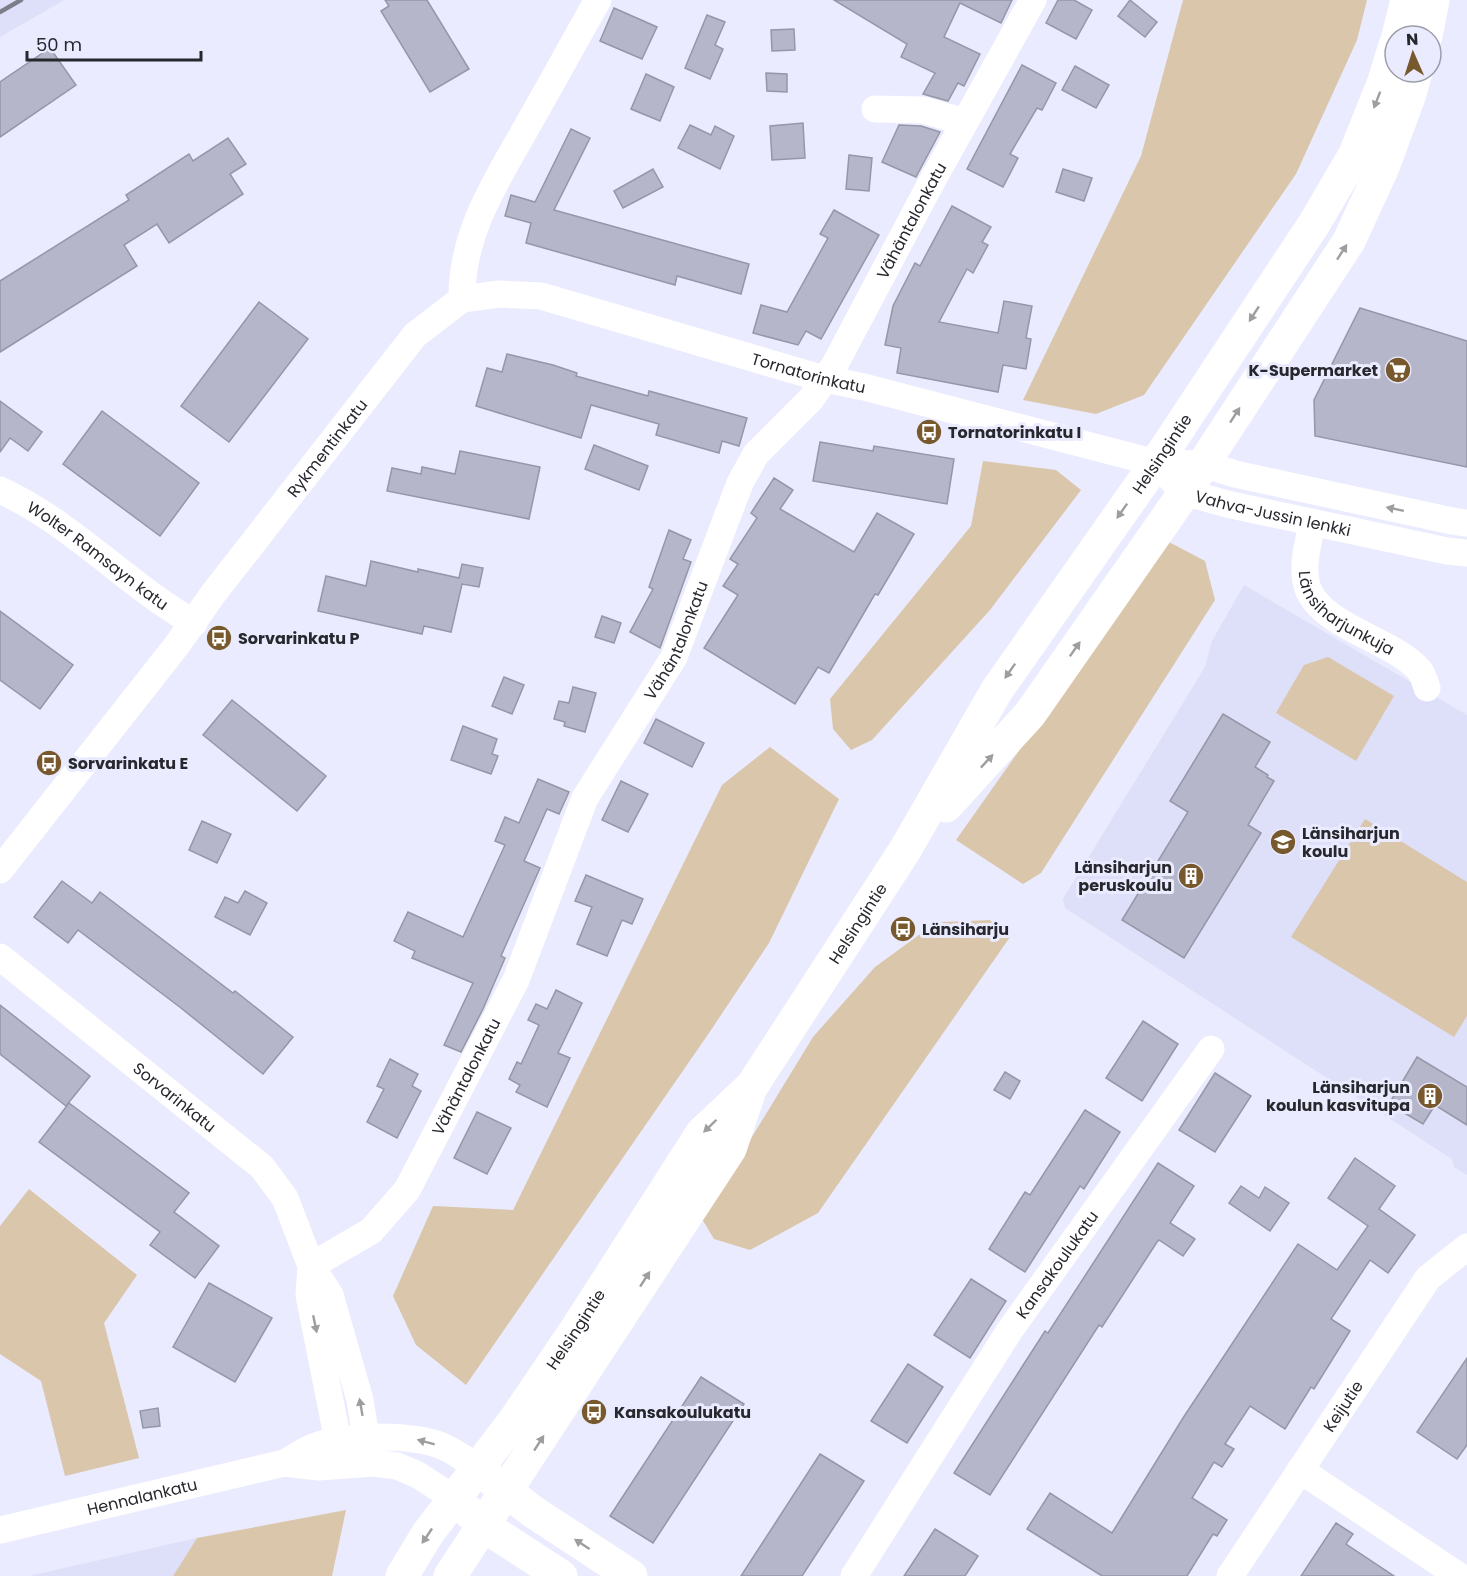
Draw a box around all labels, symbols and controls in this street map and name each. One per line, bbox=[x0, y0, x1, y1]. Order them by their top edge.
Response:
scale bar bbox=[27, 24, 201, 62]
north arrow bbox=[1383, 24, 1443, 84]
text: N bbox=[1406, 28, 1419, 51]
text: 50 m bbox=[36, 32, 82, 57]
one-way arrow bbox=[1371, 91, 1381, 109]
street label: Vähäntalonkatu bbox=[871, 158, 952, 283]
one-way arrow bbox=[1336, 244, 1347, 260]
one-way arrow bbox=[1249, 306, 1260, 322]
street label: Tornatorinkatu bbox=[749, 347, 868, 399]
supermarket icon: K-Supermarket bbox=[1383, 355, 1413, 385]
place label: K-Supermarket bbox=[1248, 359, 1378, 382]
street label: Rykmentinkatu bbox=[281, 394, 373, 502]
one-way arrow bbox=[1230, 407, 1241, 423]
street label: Helsingintie bbox=[1126, 409, 1197, 498]
bus stop icon: Tornatorinkatu I bbox=[914, 417, 944, 447]
place label: Tornatorinkatu I bbox=[948, 421, 1081, 444]
street label: Vahva-Jussin lenkki bbox=[1193, 484, 1353, 542]
street label: Wolter Ramsayn katu bbox=[23, 495, 173, 615]
one-way arrow bbox=[1116, 503, 1128, 519]
one-way arrow bbox=[1385, 504, 1404, 513]
street label: Länsiharjunkuja bbox=[1293, 570, 1399, 660]
street label: Vähäntalonkatu bbox=[638, 578, 713, 704]
bus stop icon: Sorvarinkatu P bbox=[204, 623, 234, 653]
place label: Sorvarinkatu P bbox=[238, 627, 360, 650]
one-way arrow bbox=[1069, 641, 1080, 657]
one-way arrow bbox=[1004, 662, 1016, 678]
bus stop icon: Sorvarinkatu E bbox=[34, 748, 64, 778]
place label: Sorvarinkatu E bbox=[68, 752, 188, 775]
one-way arrow bbox=[980, 753, 994, 768]
place label: Länsiharjun koulu bbox=[1302, 822, 1400, 863]
school or university icon: Länsiharjun koulu bbox=[1268, 827, 1298, 857]
place label: Länsiharjun peruskoulu bbox=[1074, 856, 1172, 897]
building icon: Länsiharjun peruskoulu bbox=[1176, 861, 1206, 891]
street label: Helsingintie bbox=[823, 878, 892, 968]
bus stop icon: Länsiharju bbox=[888, 914, 918, 944]
place label: Länsiharju bbox=[922, 918, 1009, 941]
street label: Vähäntalonkatu bbox=[426, 1014, 506, 1139]
street label: Sorvarinkatu bbox=[128, 1057, 221, 1138]
place label: Länsiharjun koulun kasvitupa bbox=[1266, 1076, 1410, 1117]
building icon: Länsiharjun koulun kasvitupa bbox=[1415, 1081, 1445, 1111]
one-way arrow bbox=[703, 1119, 717, 1133]
street label: Kansakoulukatu bbox=[1010, 1206, 1104, 1323]
one-way arrow bbox=[639, 1271, 650, 1287]
street label: Helsingintie bbox=[541, 1284, 611, 1374]
one-way arrow bbox=[311, 1314, 320, 1333]
street label: Keijutie bbox=[1317, 1376, 1368, 1436]
one-way arrow bbox=[356, 1397, 365, 1416]
bus stop icon: Kansakoulukatu bbox=[579, 1397, 609, 1427]
place label: Kansakoulukatu bbox=[614, 1401, 751, 1424]
one-way arrow bbox=[533, 1435, 545, 1451]
one-way arrow bbox=[417, 1436, 436, 1446]
street label: Hennalankatu bbox=[85, 1472, 199, 1521]
one-way arrow bbox=[421, 1528, 432, 1545]
one-way arrow bbox=[575, 1538, 591, 1550]

